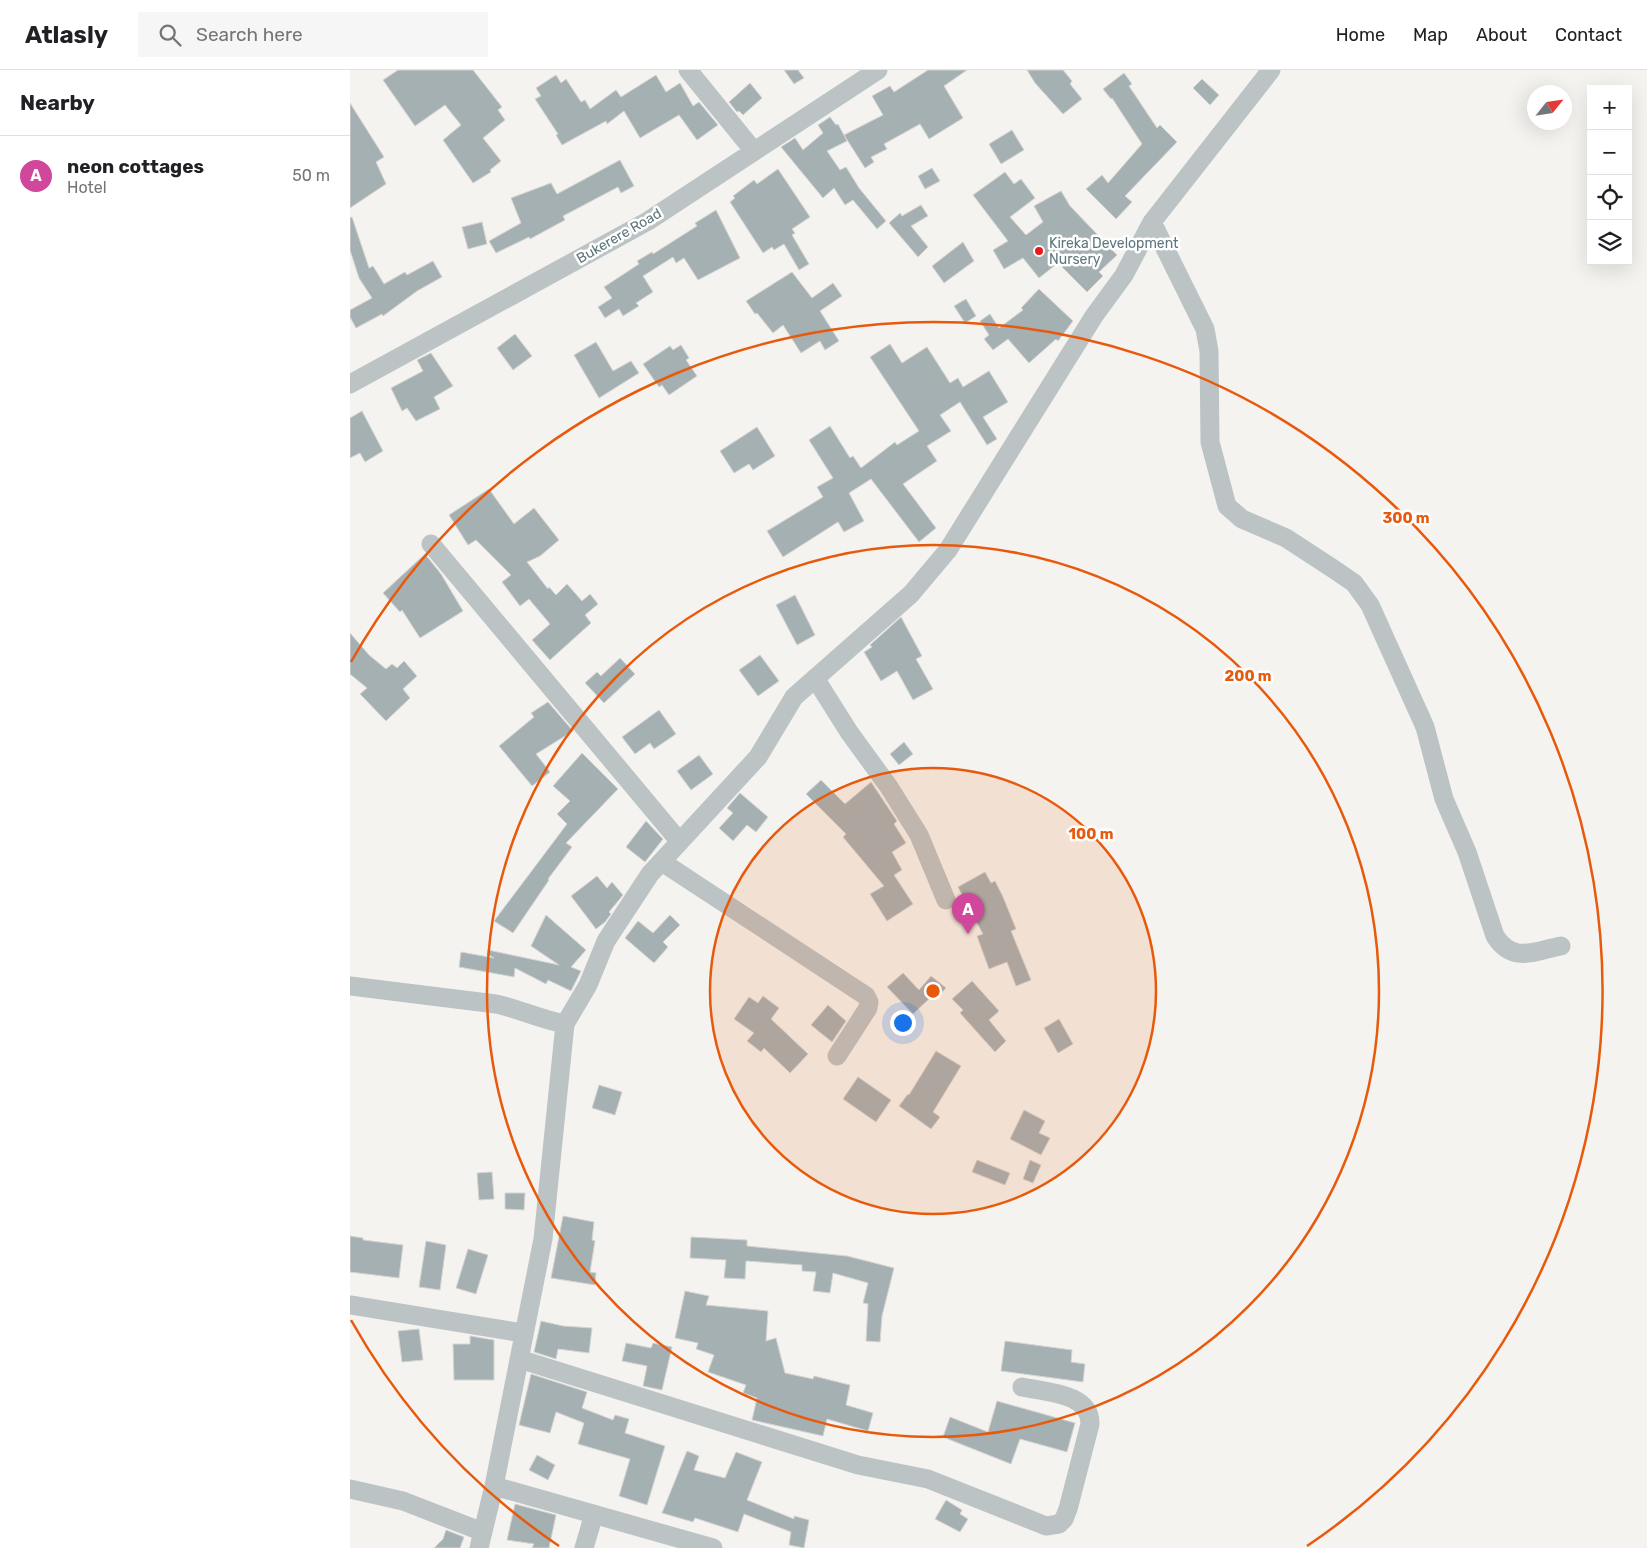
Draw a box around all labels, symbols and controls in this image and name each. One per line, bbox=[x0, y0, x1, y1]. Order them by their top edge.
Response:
search box bbox=[138, 12, 488, 57]
text: Atlasly bbox=[25, 21, 108, 49]
icon: search bbox=[156, 21, 184, 49]
text: Search here bbox=[196, 23, 303, 46]
text: Home bbox=[1336, 24, 1385, 46]
text: Map bbox=[1413, 24, 1448, 46]
text: About bbox=[1476, 24, 1527, 46]
text: Contact bbox=[1555, 24, 1622, 46]
north arrow bbox=[1527, 85, 1572, 130]
map controls bbox=[1587, 85, 1632, 265]
button: + bbox=[1587, 85, 1632, 130]
text: Nearby bbox=[20, 90, 95, 115]
button: − bbox=[1587, 130, 1632, 175]
text: neon cottages bbox=[67, 155, 204, 178]
text: A bbox=[30, 166, 42, 185]
text: 50 m bbox=[292, 166, 330, 185]
button: locate bbox=[1587, 175, 1632, 220]
text: Hotel bbox=[67, 178, 107, 197]
street label: Bukerere Road bbox=[574, 205, 664, 267]
button: layers bbox=[1587, 220, 1632, 265]
place label: Kireka Development Nursery bbox=[1049, 235, 1179, 268]
marker: Kireka Development Nursery bbox=[1033, 245, 1045, 257]
text: 300 m bbox=[1382, 509, 1430, 527]
text: 200 m bbox=[1224, 667, 1272, 685]
text: 100 m bbox=[1069, 825, 1113, 843]
pin: A bbox=[952, 893, 984, 934]
centre of rings bbox=[924, 982, 942, 1000]
your location bbox=[890, 1010, 916, 1036]

